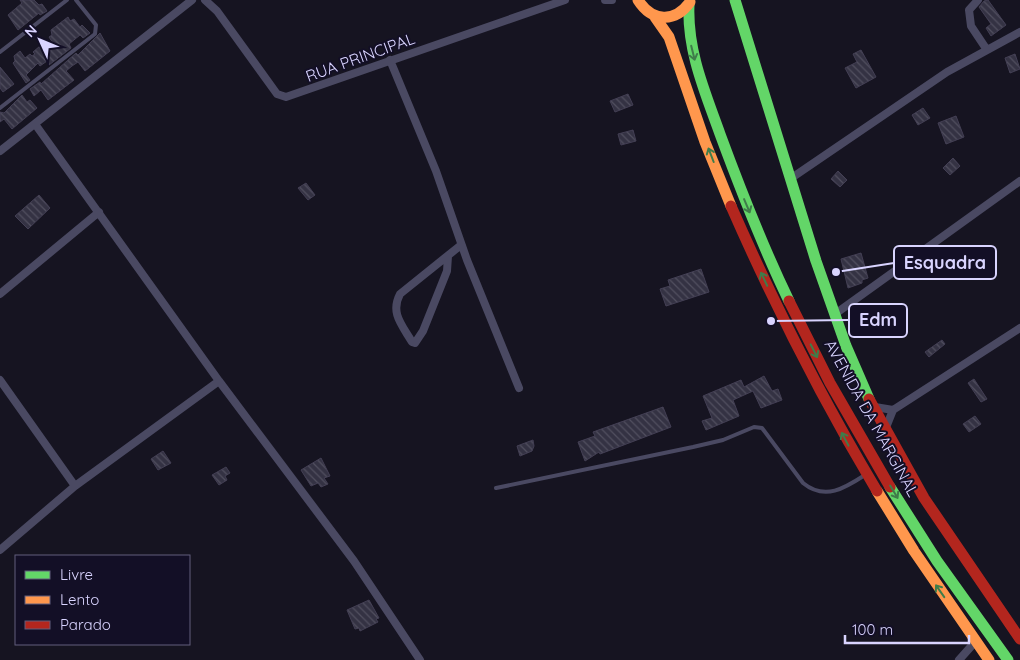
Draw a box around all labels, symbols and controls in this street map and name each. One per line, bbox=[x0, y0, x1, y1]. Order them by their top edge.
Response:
north arrow bbox=[15, 15, 65, 65]
text: N bbox=[21, 21, 41, 41]
street label: RUA PRINCIPAL bbox=[303, 28, 418, 86]
one-way arrow bbox=[689, 44, 698, 60]
one-way arrow bbox=[706, 147, 715, 163]
one-way arrow bbox=[743, 198, 753, 213]
callout: Esquadra bbox=[894, 246, 996, 279]
text: Esquadra bbox=[904, 251, 986, 274]
one-way arrow bbox=[759, 272, 768, 287]
callout: Edm bbox=[849, 304, 907, 337]
text: Edm bbox=[859, 308, 897, 331]
street label: AVENIDA DA MARGINAL bbox=[821, 336, 924, 500]
one-way arrow bbox=[810, 343, 820, 358]
one-way arrow bbox=[840, 432, 850, 446]
one-way arrow bbox=[890, 485, 900, 499]
legend bbox=[15, 555, 190, 645]
text: Livre bbox=[60, 565, 93, 584]
one-way arrow bbox=[935, 585, 945, 599]
text: Lento bbox=[60, 590, 99, 609]
scale bar bbox=[845, 612, 969, 644]
text: Parado bbox=[60, 615, 111, 634]
text: 100 m bbox=[852, 620, 893, 639]

